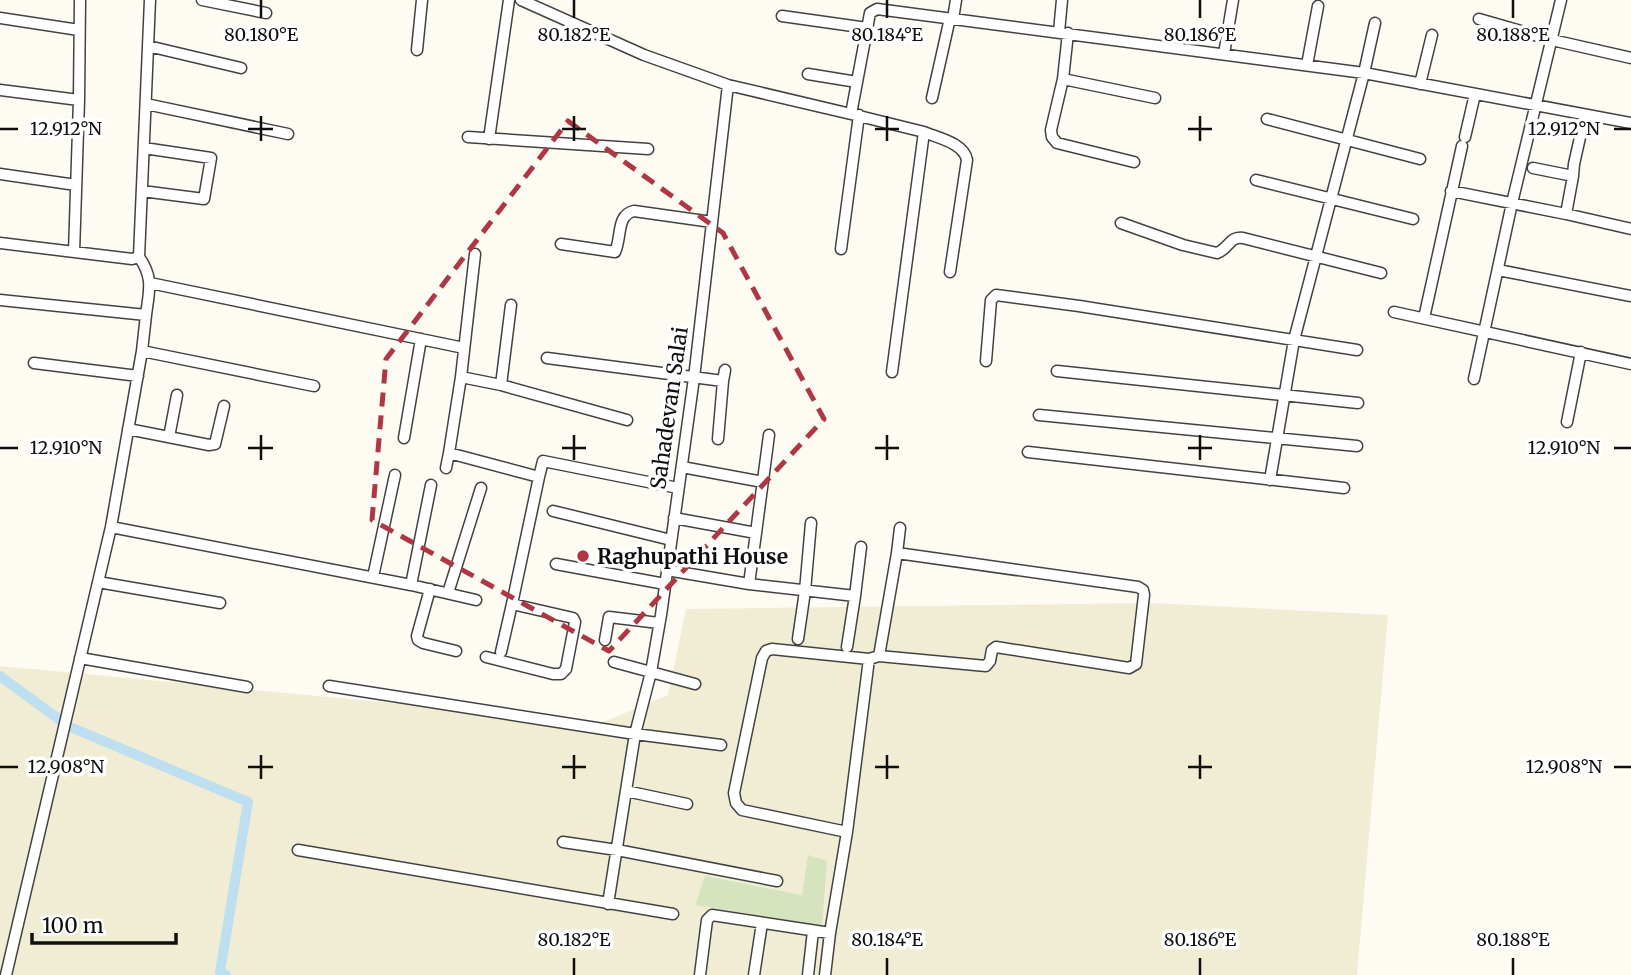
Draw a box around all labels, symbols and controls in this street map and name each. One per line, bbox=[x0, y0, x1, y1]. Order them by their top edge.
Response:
text: 80.180°E bbox=[224, 23, 299, 46]
text: 80.182°E bbox=[538, 23, 611, 46]
text: 80.184°E bbox=[851, 23, 923, 46]
text: 80.186°E bbox=[1164, 23, 1237, 46]
text: 80.188°E bbox=[1476, 23, 1550, 46]
text: 12.912°N bbox=[30, 117, 102, 140]
text: 12.912°N bbox=[1528, 117, 1600, 140]
street label: Sahadevan Salai bbox=[644, 325, 694, 491]
text: 12.910°N bbox=[30, 436, 102, 459]
text: 12.910°N bbox=[1528, 436, 1600, 459]
place label: Raghupathi House bbox=[597, 543, 788, 570]
marker: Raghupathi House bbox=[575, 548, 591, 564]
text: 12.908°N bbox=[28, 755, 104, 778]
text: 12.908°N bbox=[1526, 755, 1602, 778]
scale bar bbox=[32, 902, 175, 946]
text: 100 m bbox=[42, 912, 104, 939]
text: 80.182°E bbox=[538, 928, 611, 951]
text: 80.184°E bbox=[851, 928, 923, 951]
text: 80.186°E bbox=[1164, 928, 1237, 951]
text: 80.188°E bbox=[1476, 928, 1550, 951]

